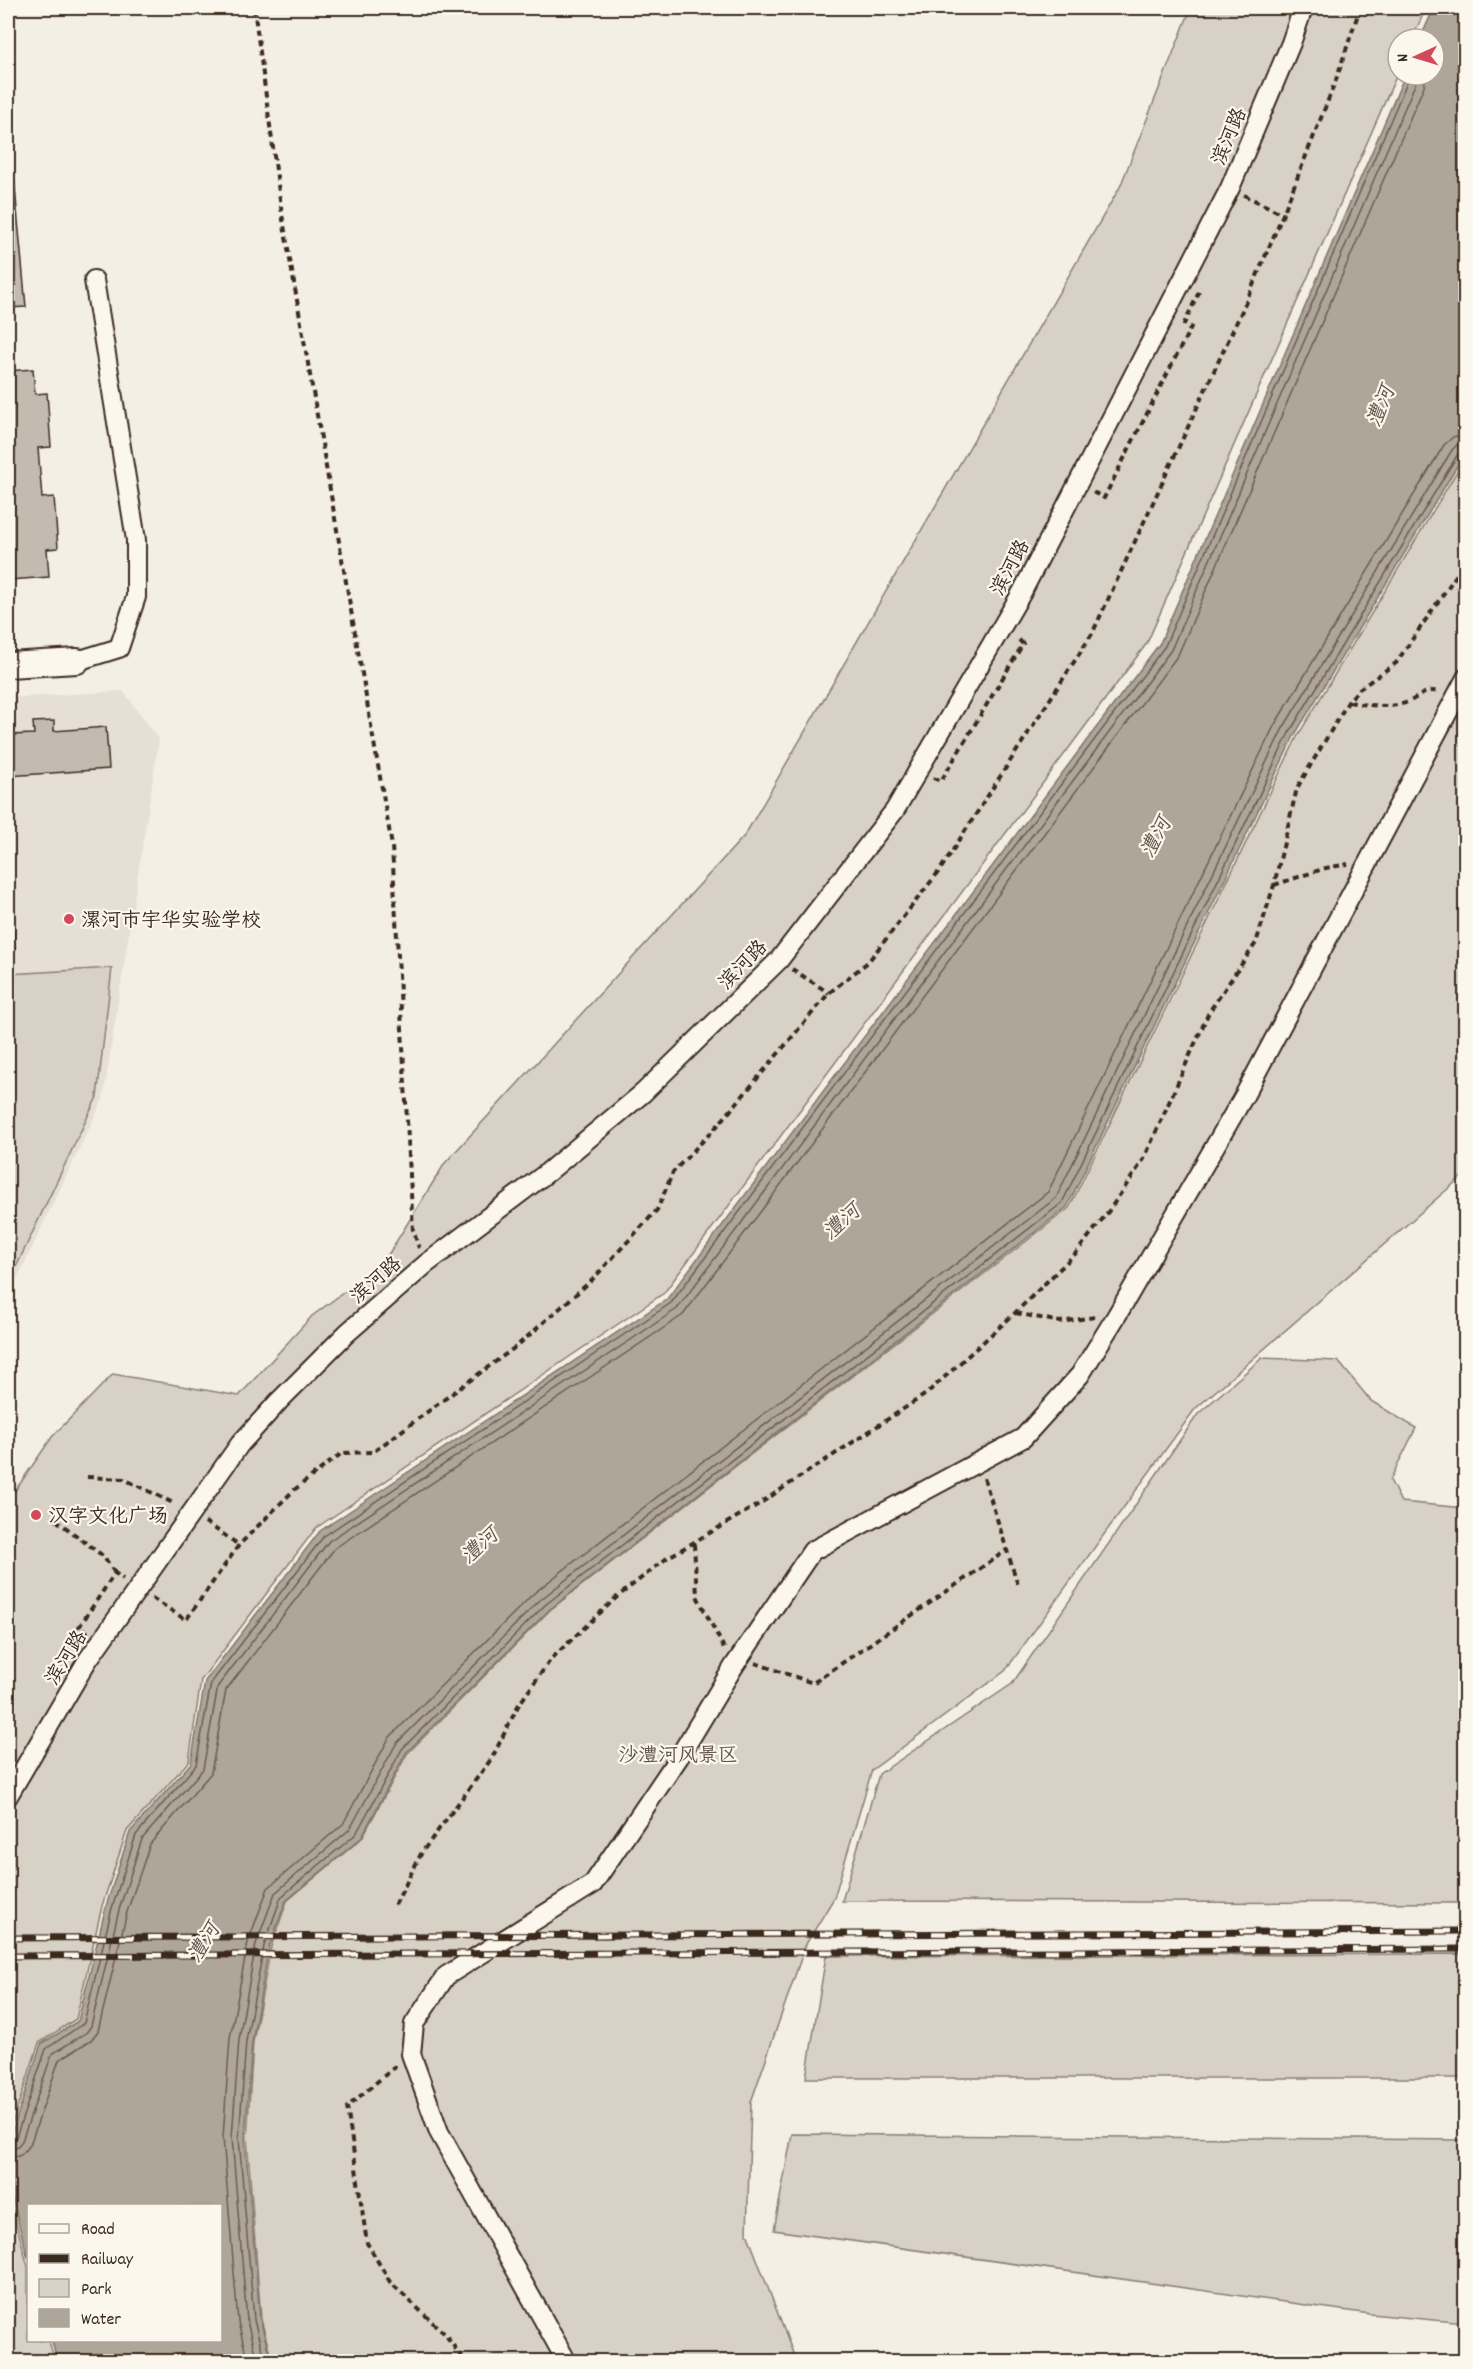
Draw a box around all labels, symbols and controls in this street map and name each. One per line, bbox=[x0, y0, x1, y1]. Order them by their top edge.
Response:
north arrow bbox=[1386, 27, 1446, 87]
text: N bbox=[1392, 53, 1415, 63]
street label: 滨河路 bbox=[1206, 103, 1256, 170]
water label: 澧河 bbox=[1361, 379, 1406, 432]
street label: 滨河路 bbox=[985, 534, 1039, 601]
water label: 澧河 bbox=[1135, 810, 1182, 864]
place label: 漯河市宇华实验学校 bbox=[81, 908, 261, 936]
marker: 漯河市宇华实验学校 bbox=[62, 912, 76, 926]
street label: 滨河路 bbox=[713, 934, 776, 997]
water label: 澧河 bbox=[817, 1196, 871, 1248]
street label: 滨河路 bbox=[345, 1250, 410, 1312]
place label: 汉字文化广场 bbox=[48, 1504, 168, 1532]
marker: 汉字文化广场 bbox=[29, 1508, 43, 1522]
water label: 澧河 bbox=[455, 1520, 509, 1572]
street label: 滨河路 bbox=[40, 1625, 96, 1691]
park label: 沙澧河风景区 bbox=[618, 1743, 738, 1771]
water label: 澧河 bbox=[182, 1915, 231, 1969]
legend bbox=[27, 2204, 222, 2342]
text: Road bbox=[81, 2218, 115, 2243]
text: Railway bbox=[81, 2248, 134, 2273]
text: Park bbox=[81, 2278, 112, 2303]
text: Water bbox=[81, 2308, 121, 2333]

